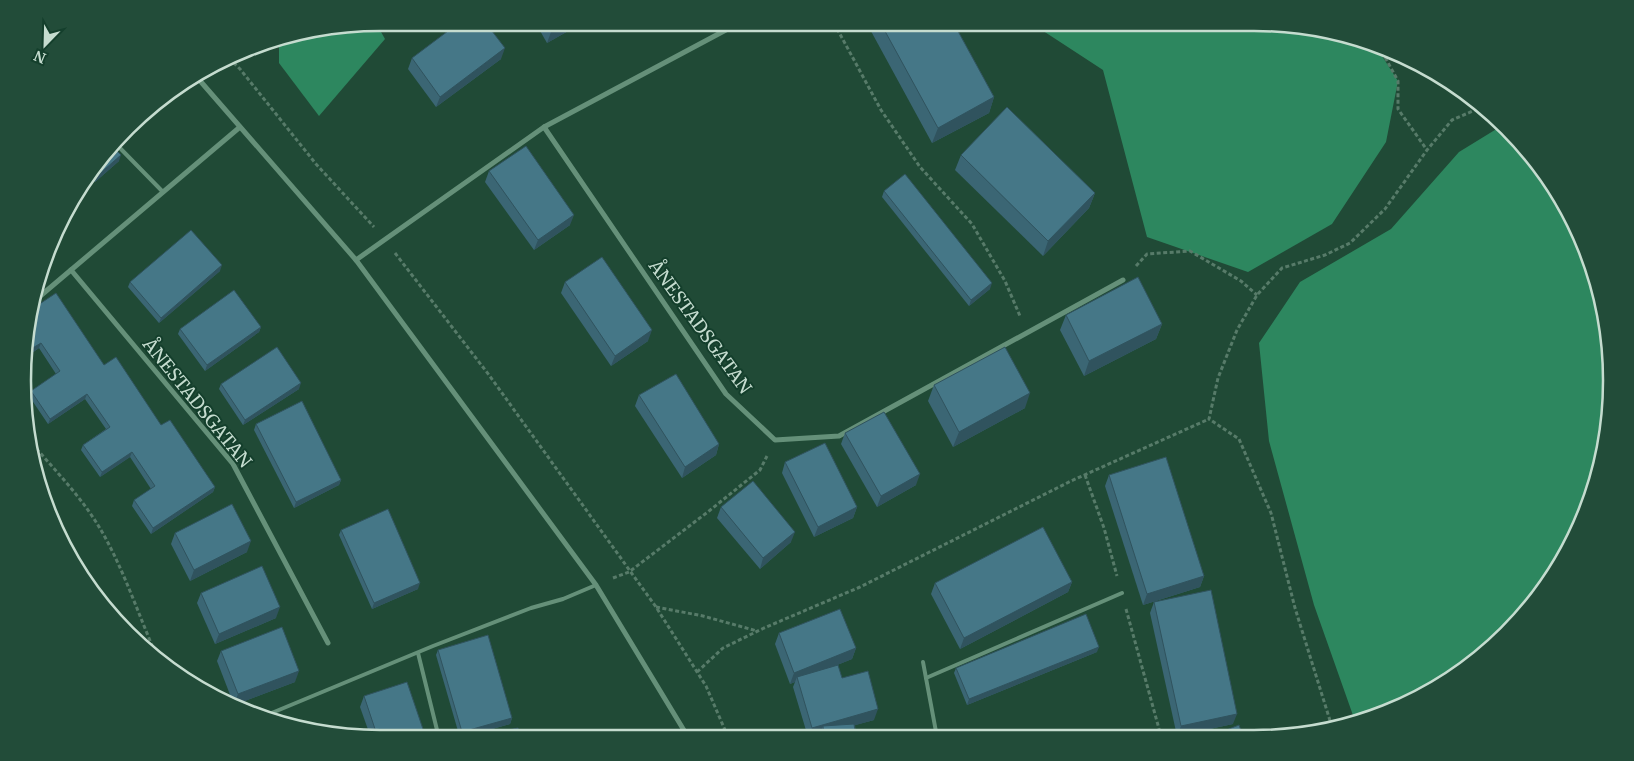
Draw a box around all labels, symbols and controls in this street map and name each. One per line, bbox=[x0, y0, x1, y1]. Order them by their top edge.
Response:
north arrow bbox=[20, 20, 70, 70]
text: N bbox=[31, 47, 49, 67]
street label: ÅNESTADSGATAN bbox=[643, 254, 757, 398]
street label: ÅNESTADSGATAN bbox=[137, 332, 257, 472]

